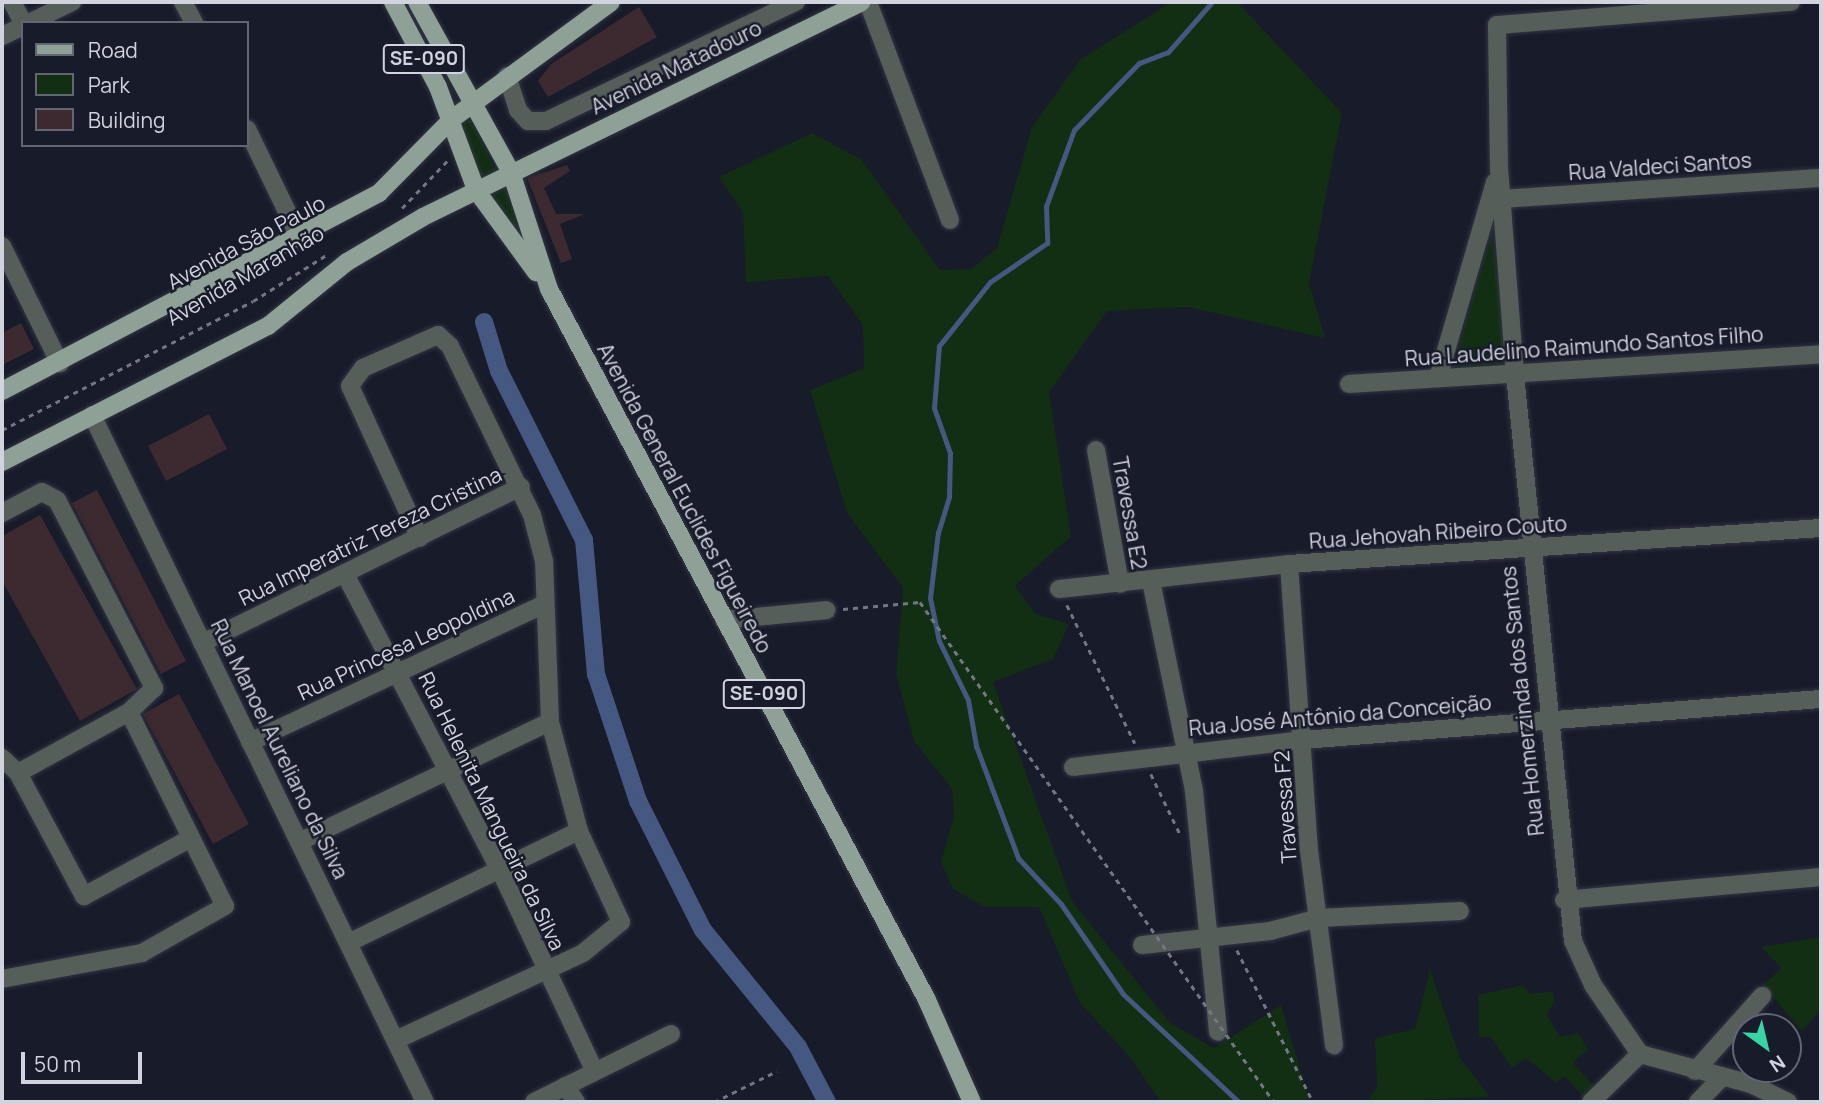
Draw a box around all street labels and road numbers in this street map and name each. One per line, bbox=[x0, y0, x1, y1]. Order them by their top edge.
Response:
street label: Avenida Matadouro bbox=[586, 15, 766, 119]
road number: SE-090 bbox=[382, 44, 466, 74]
street label: Rua Valdeci Santos bbox=[1568, 147, 1752, 185]
street label: Avenida São Paulo bbox=[163, 190, 329, 294]
street label: Avenida Maranhão bbox=[162, 220, 328, 330]
street label: Rua Laudelino Raimundo Santos Filho bbox=[1404, 321, 1764, 371]
street label: Avenida General Euclides Figueiredo bbox=[592, 339, 778, 657]
street label: Travessa E2 bbox=[1108, 455, 1152, 571]
street label: Rua Imperatriz Tereza Cristina bbox=[235, 461, 505, 611]
street label: Rua Jehovah Ribeiro Couto bbox=[1308, 510, 1568, 554]
street label: Rua Homerzinda dos Santos bbox=[1495, 565, 1549, 837]
street label: Rua Princesa Leopoldina bbox=[294, 583, 518, 705]
street label: Rua Manoel Aureliano da Silva bbox=[206, 615, 354, 883]
street label: Rua Helenita Mangueira da Silva bbox=[414, 668, 570, 954]
road number: SE-090 bbox=[722, 678, 806, 709]
street label: Rua José Antônio da Conceição bbox=[1188, 689, 1492, 741]
street label: Travessa F2 bbox=[1268, 750, 1302, 864]

